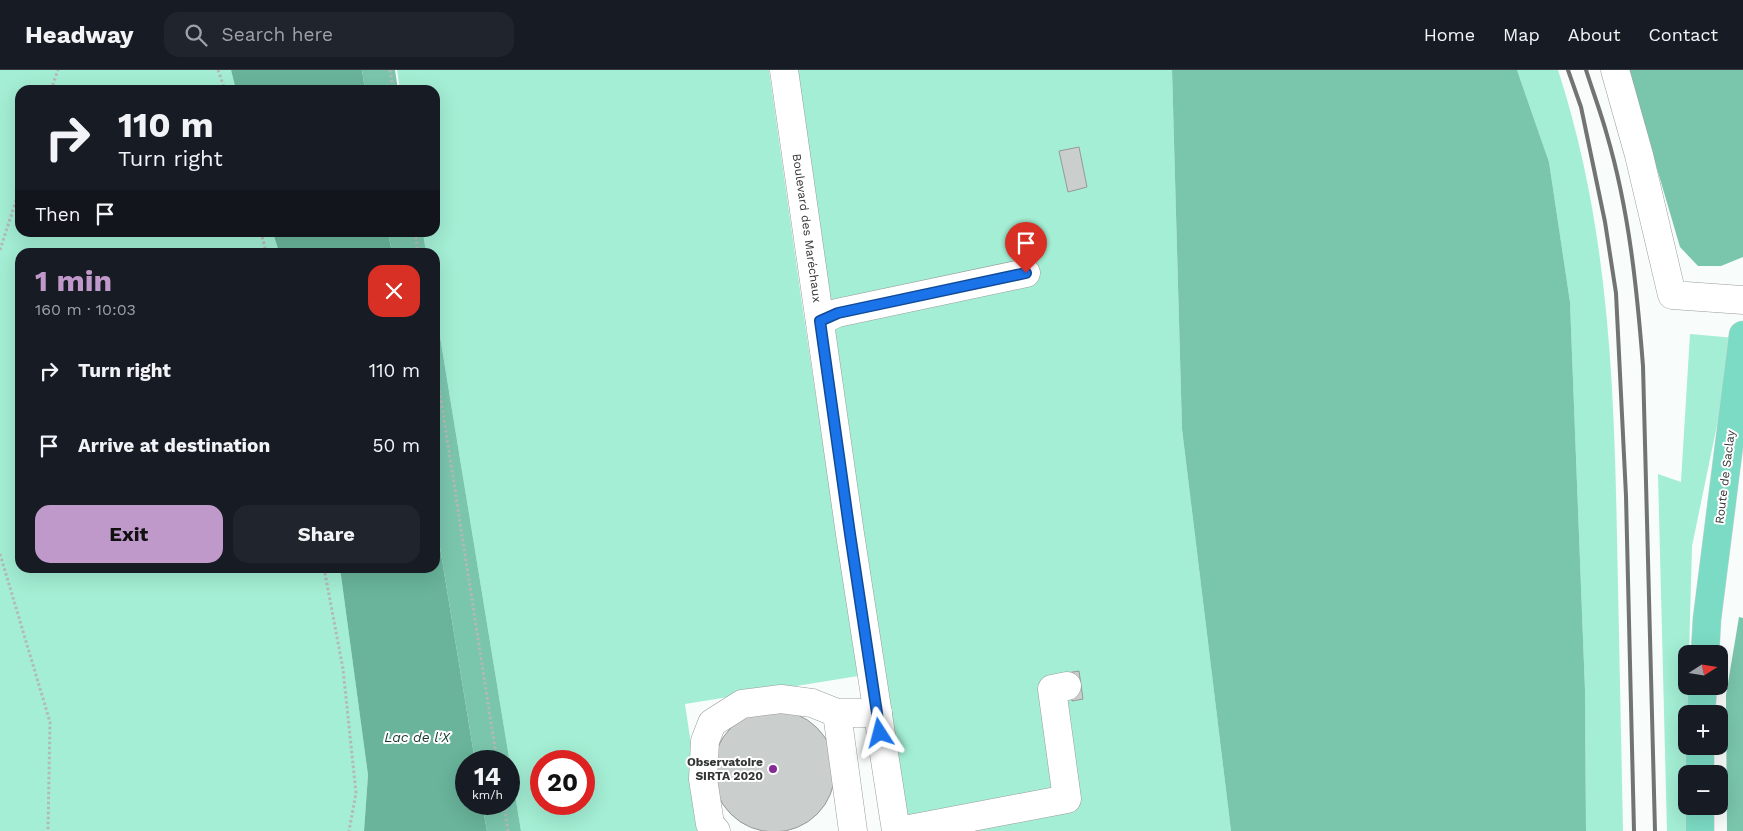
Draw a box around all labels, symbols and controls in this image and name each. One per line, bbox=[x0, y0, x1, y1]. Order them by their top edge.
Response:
search box bbox=[164, 12, 514, 57]
text: Headway bbox=[25, 21, 134, 49]
icon: search bbox=[182, 21, 210, 49]
text: Search here bbox=[222, 23, 333, 46]
text: Home bbox=[1424, 24, 1475, 45]
text: Map bbox=[1503, 24, 1540, 45]
text: About bbox=[1568, 24, 1620, 45]
text: Contact bbox=[1648, 24, 1718, 45]
text: 110 m bbox=[118, 104, 214, 146]
icon: right bbox=[35, 105, 100, 170]
text: Turn right bbox=[118, 146, 223, 171]
street label: Boulevard des Maréchaux bbox=[790, 153, 824, 303]
icon: arrive bbox=[91, 200, 119, 228]
text: Then bbox=[35, 203, 81, 226]
pin bbox=[1005, 222, 1047, 273]
icon: arrive bbox=[1012, 229, 1040, 257]
text: 1 min bbox=[35, 263, 112, 298]
button: close bbox=[368, 265, 420, 317]
text: 160 m · 10:03 bbox=[35, 300, 136, 319]
icon: right bbox=[35, 357, 63, 385]
text: Turn right bbox=[78, 359, 171, 382]
text: 110 m bbox=[369, 359, 420, 382]
street label: Route de Saclay bbox=[1712, 429, 1738, 525]
icon: arrive bbox=[35, 432, 63, 460]
text: Arrive at destination bbox=[78, 434, 270, 457]
text: 50 m bbox=[373, 434, 420, 457]
button: Exit bbox=[35, 505, 223, 563]
button: Share bbox=[233, 505, 420, 563]
north arrow bbox=[1678, 645, 1728, 695]
map controls bbox=[1678, 645, 1728, 815]
button: + bbox=[1678, 705, 1728, 755]
position arrow bbox=[853, 706, 905, 758]
water label: Lac de l'X bbox=[384, 729, 452, 745]
speed limit sign: 20 bbox=[530, 750, 595, 815]
place label: Observatoire SIRTA 2020 bbox=[687, 755, 763, 783]
text: 14 bbox=[474, 762, 501, 791]
marker: Observatoire SIRTA 2020 bbox=[767, 763, 779, 775]
button: − bbox=[1678, 765, 1728, 815]
text: km/h bbox=[472, 788, 503, 802]

